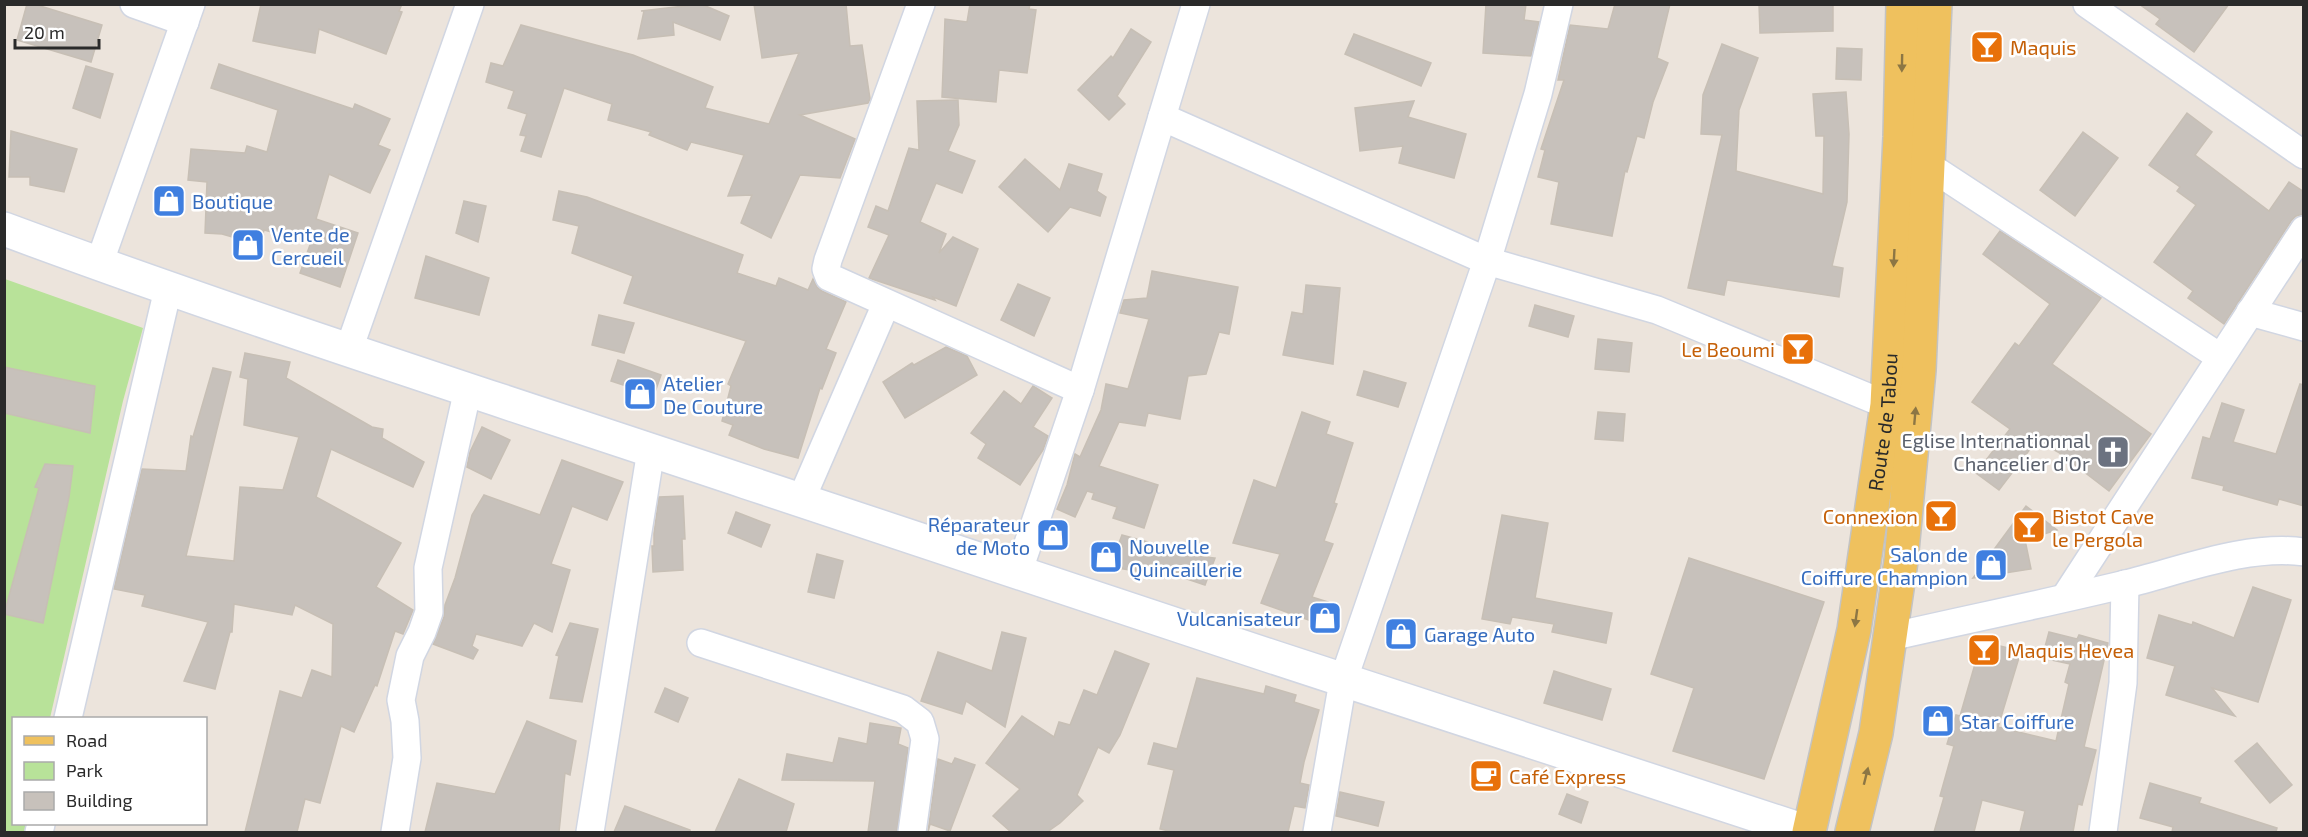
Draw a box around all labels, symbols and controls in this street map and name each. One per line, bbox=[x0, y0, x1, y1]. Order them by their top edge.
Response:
scale bar bbox=[15, 12, 99, 50]
text: 20 m bbox=[24, 21, 65, 43]
bar icon: Maquis bbox=[1969, 29, 2005, 65]
place label: Maquis bbox=[2010, 35, 2076, 59]
one-way arrow bbox=[1897, 53, 1907, 72]
shop icon: Boutique bbox=[151, 183, 187, 219]
place label: Boutique bbox=[192, 189, 273, 213]
place label: Vente de Cercueil bbox=[271, 222, 350, 269]
shop icon: Vente de Cercueil bbox=[230, 227, 266, 263]
one-way arrow bbox=[1890, 248, 1899, 267]
bar icon: Le Beoumi bbox=[1780, 331, 1816, 367]
place label: Le Beoumi bbox=[1681, 337, 1775, 361]
street label: Route de Tabou bbox=[1863, 352, 1902, 493]
place label: Atelier De Couture bbox=[663, 371, 763, 418]
shop icon: Atelier De Couture bbox=[622, 376, 658, 412]
one-way arrow bbox=[1910, 407, 1920, 426]
place label: Eglise Internationnal Chancelier d'Or bbox=[1901, 428, 2090, 475]
church icon: Eglise Internationnal Chancelier d'Or bbox=[2095, 434, 2131, 470]
bar icon: Connexion bbox=[1923, 498, 1959, 534]
place label: Connexion bbox=[1823, 504, 1918, 528]
place label: Bistot Cave le Pergola bbox=[2052, 504, 2154, 551]
bar icon: Bistot Cave le Pergola bbox=[2011, 509, 2047, 545]
place label: Réparateur de Moto bbox=[928, 512, 1030, 559]
shop icon: Réparateur de Moto bbox=[1035, 517, 1071, 553]
place label: Nouvelle Quincaillerie bbox=[1129, 534, 1242, 581]
shop icon: Nouvelle Quincaillerie bbox=[1088, 539, 1124, 575]
place label: Salon de Coiffure Champion bbox=[1801, 542, 1968, 589]
shop icon: Salon de Coiffure Champion bbox=[1973, 547, 2009, 583]
shop icon: Vulcanisateur bbox=[1307, 600, 1343, 636]
place label: Vulcanisateur bbox=[1177, 606, 1302, 630]
one-way arrow bbox=[1851, 609, 1860, 628]
shop icon: Garage Auto bbox=[1383, 616, 1419, 652]
place label: Garage Auto bbox=[1424, 622, 1535, 646]
bar icon: Maquis Hevea bbox=[1966, 632, 2002, 668]
place label: Maquis Hevea bbox=[2007, 638, 2134, 662]
shop icon: Star Coiffure bbox=[1920, 703, 1956, 739]
place label: Star Coiffure bbox=[1961, 709, 2075, 733]
legend bbox=[12, 717, 207, 825]
text: Road bbox=[66, 729, 107, 751]
cafe icon: Café Express bbox=[1468, 758, 1504, 794]
text: Park bbox=[66, 759, 103, 781]
place label: Café Express bbox=[1509, 764, 1626, 788]
one-way arrow bbox=[1861, 767, 1871, 785]
text: Building bbox=[66, 789, 133, 811]

